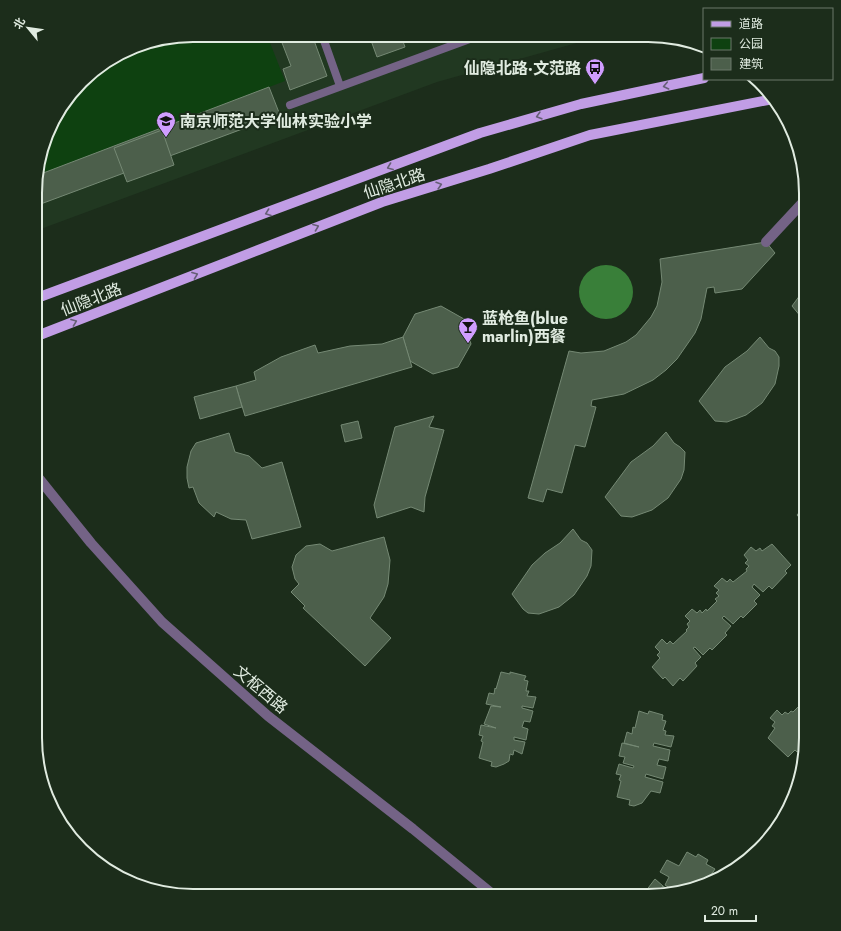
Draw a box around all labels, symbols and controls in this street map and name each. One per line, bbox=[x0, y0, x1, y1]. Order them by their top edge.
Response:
north arrow bbox=[8, 8, 48, 48]
legend bbox=[703, 8, 833, 80]
text: 北 bbox=[10, 14, 29, 32]
text: 道路 bbox=[739, 15, 763, 33]
text: 公园 bbox=[739, 35, 763, 53]
text: 建筑 bbox=[739, 55, 763, 73]
place label: 仙隐北路·文范路 bbox=[464, 57, 581, 80]
bus stop icon: 仙隐北路·文范路 bbox=[584, 57, 606, 85]
one-way arrow bbox=[663, 81, 669, 90]
school or university icon: 南京师范大学仙林实验小学 bbox=[155, 110, 177, 138]
place label: 南京师范大学仙林实验小学 bbox=[180, 110, 372, 133]
one-way arrow bbox=[536, 111, 543, 120]
street label: 仙隐北路 bbox=[360, 163, 428, 204]
one-way arrow bbox=[387, 163, 394, 171]
one-way arrow bbox=[435, 181, 442, 190]
one-way arrow bbox=[265, 208, 272, 216]
one-way arrow bbox=[312, 224, 319, 232]
one-way arrow bbox=[191, 271, 198, 279]
street label: 仙隐北路 bbox=[57, 277, 125, 322]
place label: 蓝枪鱼(blue marlin)西餐 bbox=[482, 307, 568, 348]
bar icon: 蓝枪鱼(blue marlin)西餐 bbox=[457, 316, 479, 344]
one-way arrow bbox=[70, 318, 77, 326]
street label: 文枢西路 bbox=[229, 660, 293, 719]
scale bar bbox=[705, 897, 756, 923]
text: 20 m bbox=[711, 902, 738, 920]

